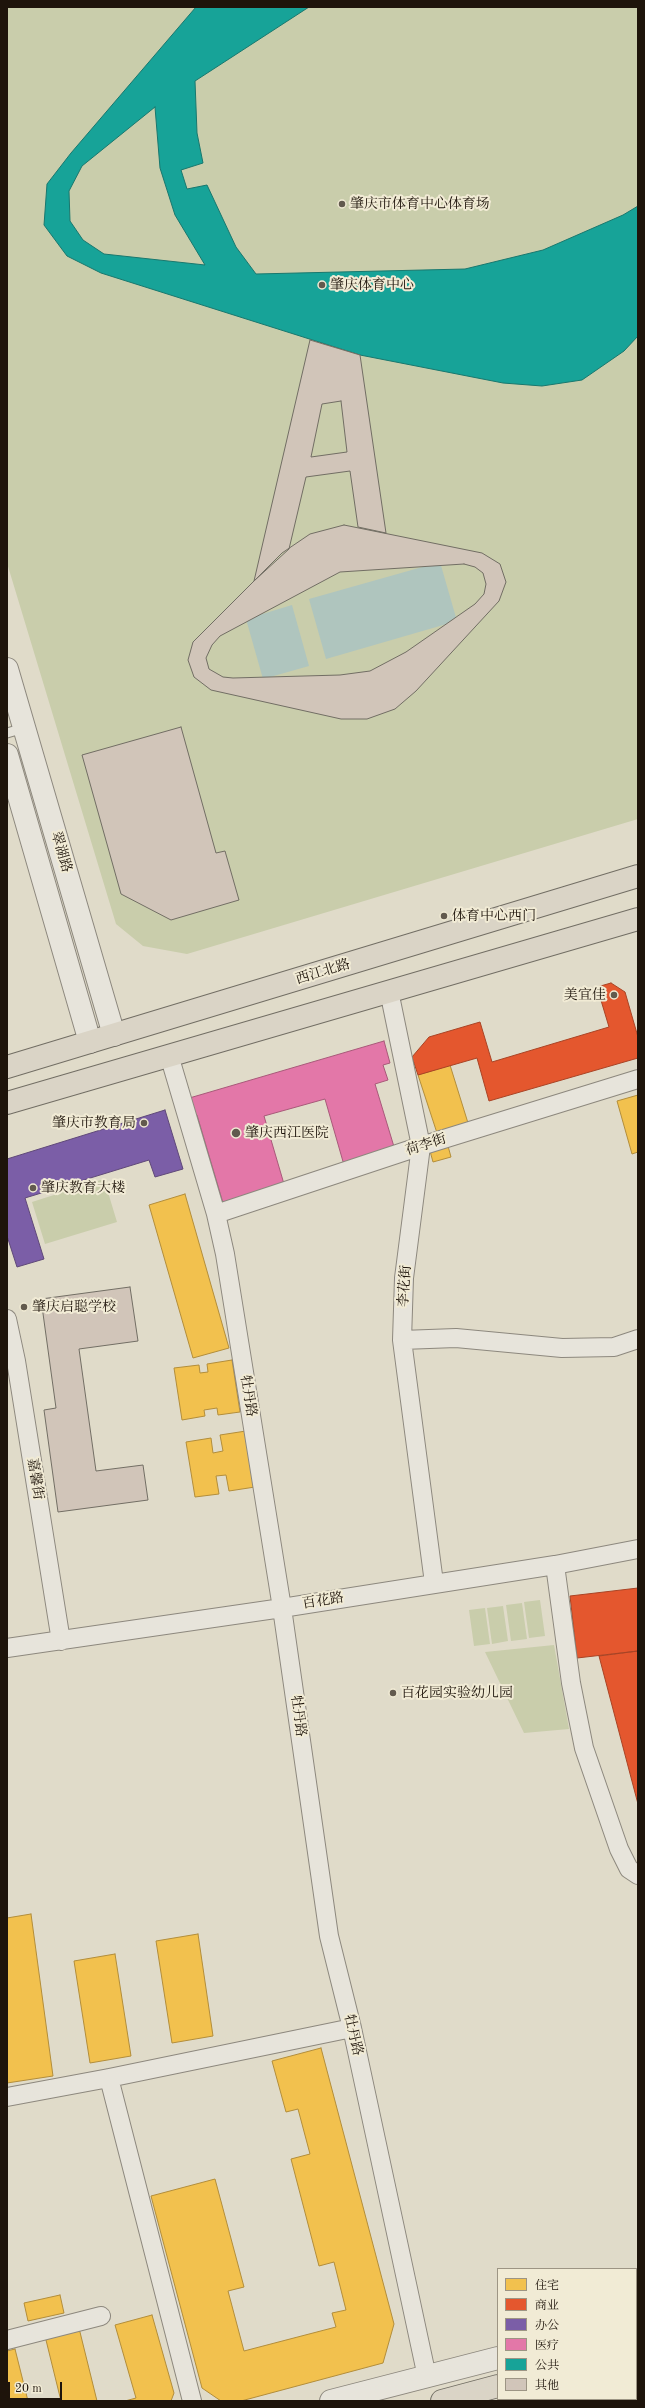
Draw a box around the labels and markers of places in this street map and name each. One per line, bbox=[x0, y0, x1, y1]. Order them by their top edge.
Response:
place label: 肇庆市体育中心体育场 bbox=[350, 196, 490, 212]
marker: 肇庆市体育中心体育场 bbox=[337, 199, 347, 209]
place label: 肇庆体育中心 bbox=[330, 277, 414, 293]
marker: 肇庆体育中心 bbox=[317, 280, 327, 290]
place label: 体育中心西门 bbox=[452, 908, 536, 924]
marker: 体育中心西门 bbox=[439, 911, 449, 921]
place label: 美宜佳 bbox=[564, 987, 606, 1003]
marker: 美宜佳 bbox=[609, 990, 619, 1000]
place label: 肇庆市教育局 bbox=[52, 1115, 136, 1131]
marker: 肇庆市教育局 bbox=[139, 1118, 149, 1128]
place label: 肇庆西江医院 bbox=[245, 1125, 329, 1141]
marker: 肇庆西江医院 bbox=[230, 1127, 242, 1139]
place label: 肇庆教育大楼 bbox=[41, 1180, 125, 1196]
marker: 肇庆教育大楼 bbox=[28, 1183, 38, 1193]
place label: 肇庆启聪学校 bbox=[32, 1299, 116, 1315]
marker: 肇庆启聪学校 bbox=[19, 1302, 29, 1312]
place label: 百花园实验幼儿园 bbox=[401, 1685, 513, 1701]
marker: 百花园实验幼儿园 bbox=[388, 1688, 398, 1698]

